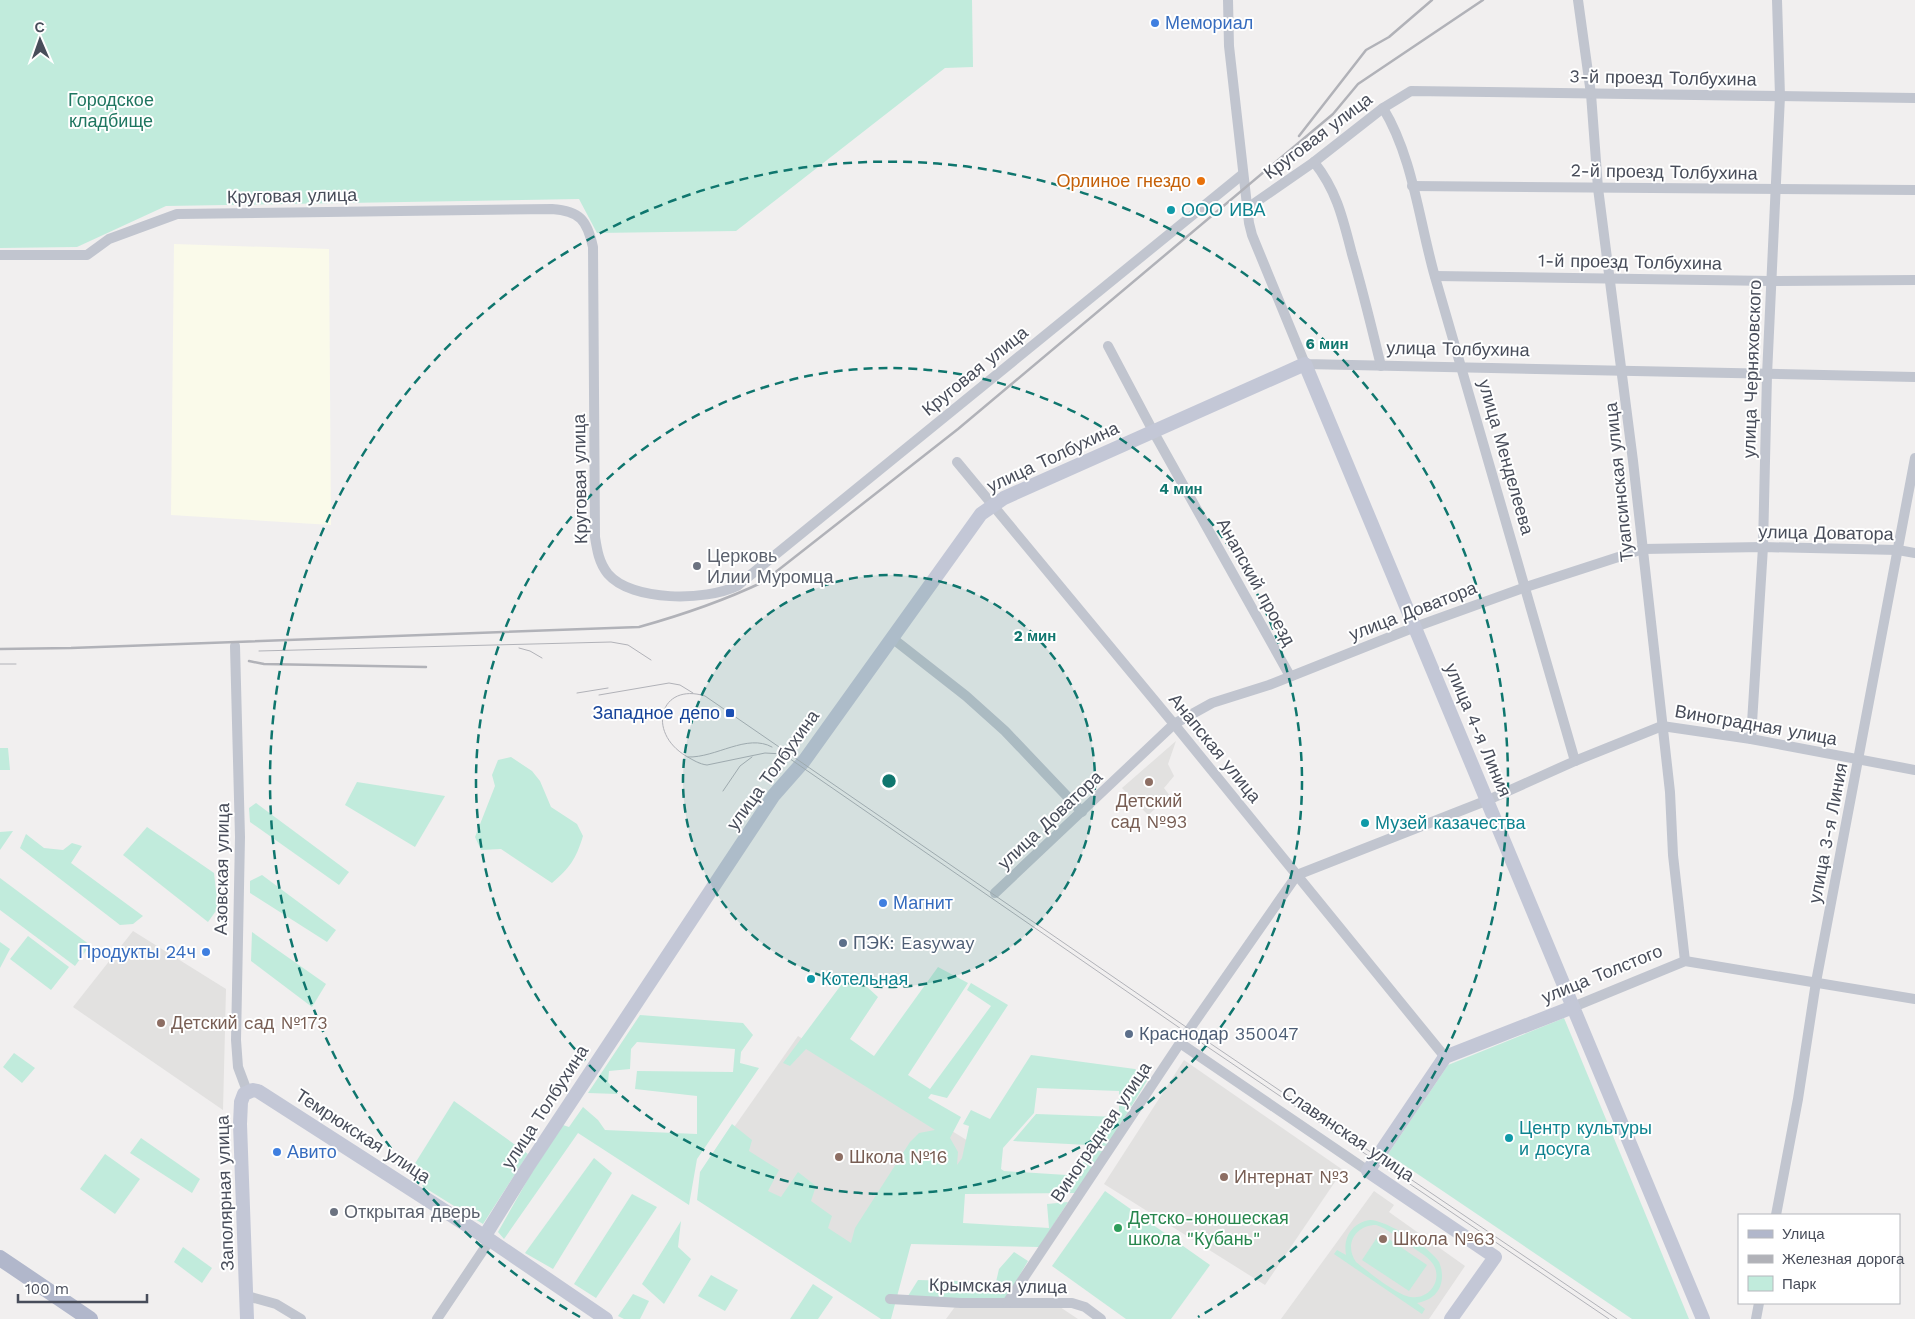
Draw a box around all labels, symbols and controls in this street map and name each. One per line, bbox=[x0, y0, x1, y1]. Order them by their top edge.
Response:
place label: Мемориал bbox=[1165, 12, 1253, 33]
north arrow bbox=[15, 15, 65, 65]
marker: Мемориал bbox=[1149, 17, 1161, 29]
text: С bbox=[34, 19, 45, 35]
street label: 3-й проезд Толбухина bbox=[1569, 65, 1758, 90]
street label: Круговая улица bbox=[1259, 87, 1377, 183]
park label: Городское кладбище bbox=[68, 89, 154, 131]
street label: 2-й проезд Толбухина bbox=[1570, 159, 1759, 184]
place label: Орлиное гнездо bbox=[1056, 170, 1191, 191]
marker: Орлиное гнездо bbox=[1195, 175, 1207, 187]
street label: Круговая улица bbox=[227, 184, 358, 207]
place label: ООО ИВА bbox=[1181, 199, 1266, 220]
marker: ООО ИВА bbox=[1165, 204, 1177, 216]
street label: 1-й проезд Толбухина bbox=[1538, 249, 1723, 274]
street label: улица Черняховского bbox=[1738, 279, 1765, 459]
street label: Круговая улица bbox=[917, 321, 1033, 420]
text: 6 мин bbox=[1306, 335, 1348, 353]
street label: улица Толбухина bbox=[1386, 337, 1531, 360]
street label: улица Менделеева bbox=[1474, 377, 1539, 538]
street label: Туапсинская улица bbox=[1600, 400, 1637, 563]
street label: Круговая улица bbox=[568, 413, 591, 544]
street label: улица Толбухина bbox=[983, 416, 1123, 496]
text: 4 мин bbox=[1159, 480, 1203, 498]
street label: Анапский проезд bbox=[1213, 514, 1300, 650]
street label: улица Доватора bbox=[1758, 521, 1895, 544]
place label: Церковь Илии Муромца bbox=[707, 545, 834, 587]
marker: Церковь Илии Муромца bbox=[691, 560, 703, 572]
street label: улица Доватора bbox=[1346, 576, 1481, 645]
text: 2 мин bbox=[1014, 627, 1056, 645]
street label: улица 4-я Линия bbox=[1441, 660, 1516, 800]
street label: Анапская улица bbox=[1165, 689, 1266, 807]
street label: Виноградная улица bbox=[1673, 700, 1840, 749]
place label: Западное депо bbox=[592, 702, 720, 723]
street label: улица Толбухина bbox=[722, 705, 824, 834]
marker: Западное депо bbox=[724, 707, 736, 719]
street label: улица 3-я Линия bbox=[1804, 761, 1851, 905]
street label: улица Доватора bbox=[993, 765, 1107, 873]
centre of rings bbox=[880, 772, 898, 790]
marker: Детский сад №93 bbox=[1143, 776, 1155, 788]
place label: Детский сад №93 bbox=[1111, 790, 1187, 832]
street label: Азовская улица bbox=[210, 802, 233, 935]
place label: Музей казачества bbox=[1375, 812, 1526, 833]
marker: Музей казачества bbox=[1359, 817, 1371, 829]
place label: Магнит bbox=[893, 892, 953, 913]
marker: Магнит bbox=[877, 897, 889, 909]
place label: ПЭК: Easyway bbox=[853, 932, 975, 953]
marker: ПЭК: Easyway bbox=[837, 937, 849, 949]
street label: улица Толстого bbox=[1538, 940, 1665, 1007]
place label: Продукты 24ч bbox=[78, 941, 196, 962]
marker: Продукты 24ч bbox=[200, 946, 212, 958]
place label: Котельная bbox=[821, 968, 908, 989]
marker: Котельная bbox=[805, 973, 817, 985]
place label: Детский cад №173 bbox=[171, 1012, 328, 1033]
marker: Детский cад №173 bbox=[155, 1017, 167, 1029]
place label: Краснодар 350047 bbox=[1139, 1023, 1298, 1044]
marker: Краснодар 350047 bbox=[1123, 1028, 1135, 1040]
street label: улица Толбухина bbox=[497, 1040, 593, 1173]
street label: Виноградная улица bbox=[1046, 1057, 1156, 1206]
street label: Славянская улица bbox=[1278, 1081, 1419, 1186]
street label: Темрюкская улица bbox=[292, 1084, 435, 1188]
street label: Заполярная улица bbox=[211, 1114, 238, 1271]
place label: Центр культуры и досуга bbox=[1519, 1117, 1652, 1159]
marker: Центр культуры и досуга bbox=[1503, 1132, 1515, 1144]
place label: Авито bbox=[287, 1141, 337, 1162]
marker: Авито bbox=[271, 1146, 283, 1158]
place label: Школа №16 bbox=[849, 1146, 948, 1167]
marker: Школа №16 bbox=[833, 1151, 845, 1163]
place label: Интернат №3 bbox=[1234, 1166, 1349, 1187]
marker: Интернат №3 bbox=[1218, 1171, 1230, 1183]
place label: Открытая дверь bbox=[344, 1201, 480, 1222]
marker: Открытая дверь bbox=[328, 1206, 340, 1218]
place label: Детско-юношеская школа "Кубань" bbox=[1128, 1207, 1289, 1249]
legend bbox=[1738, 1214, 1900, 1304]
marker: Детско-юношеская школа "Кубань" bbox=[1112, 1222, 1124, 1234]
text: Улица bbox=[1782, 1225, 1825, 1243]
place label: Школа №63 bbox=[1393, 1228, 1495, 1249]
marker: Школа №63 bbox=[1377, 1233, 1389, 1245]
text: Железная дорога bbox=[1782, 1250, 1905, 1268]
scale bar bbox=[18, 1272, 146, 1304]
street label: Крымская улица bbox=[929, 1274, 1068, 1297]
text: Парк bbox=[1782, 1275, 1816, 1293]
text: 100 m bbox=[25, 1280, 69, 1298]

